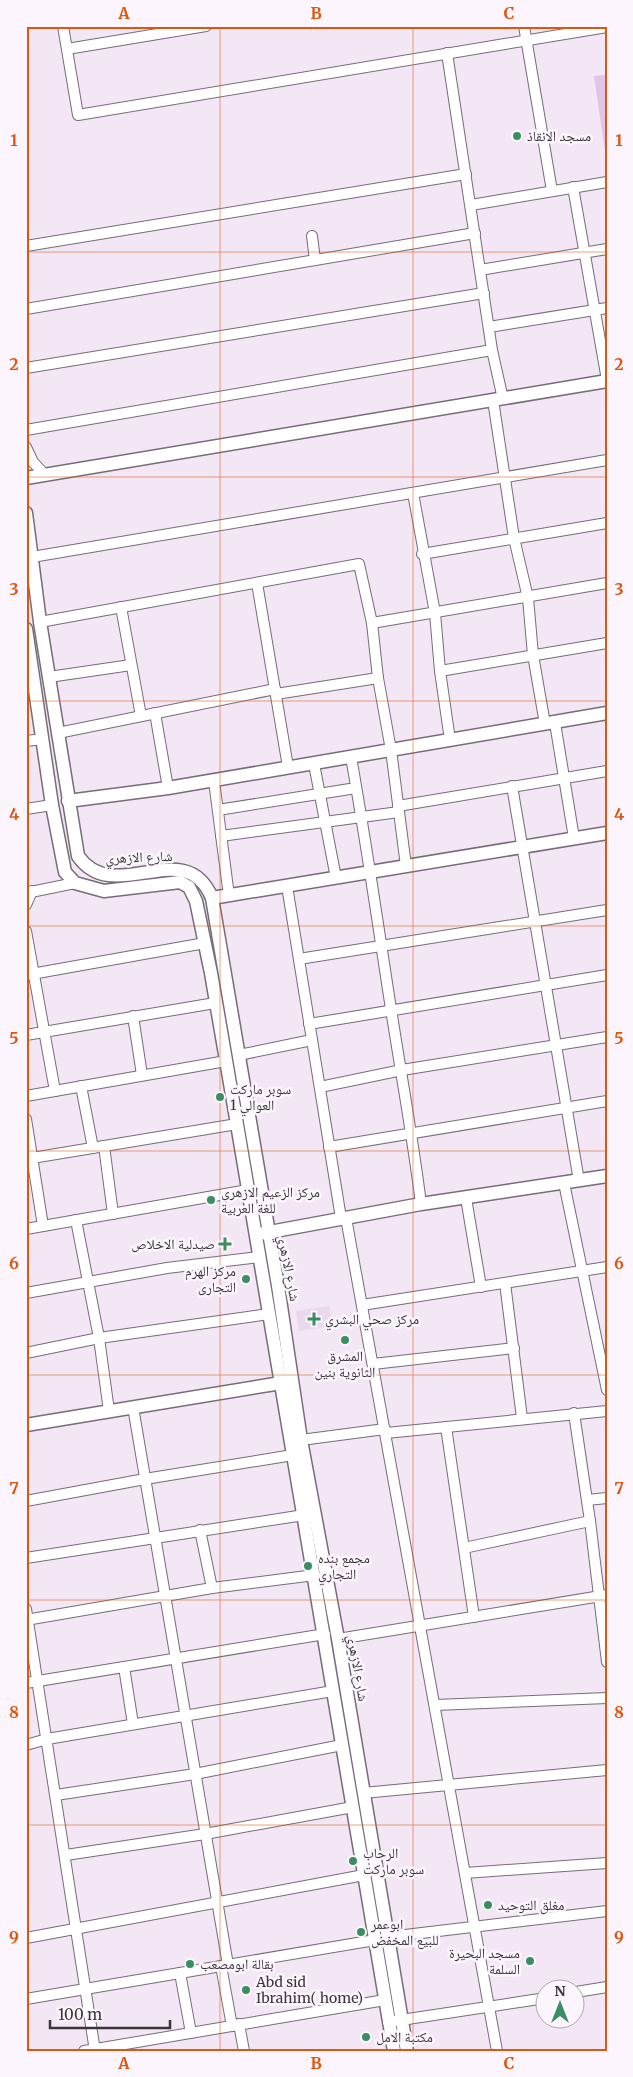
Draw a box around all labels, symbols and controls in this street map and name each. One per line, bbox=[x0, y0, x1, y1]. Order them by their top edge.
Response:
text: A bbox=[117, 3, 130, 23]
text: B bbox=[310, 3, 322, 23]
text: C bbox=[504, 3, 514, 23]
place label: مسجد الانقاذ bbox=[527, 127, 591, 145]
text: 1 bbox=[10, 130, 18, 150]
marker: مسجد الانقاذ bbox=[511, 130, 523, 142]
text: 1 bbox=[615, 130, 623, 150]
text: 2 bbox=[9, 354, 19, 374]
text: 2 bbox=[614, 354, 624, 374]
text: 3 bbox=[9, 579, 19, 599]
text: 3 bbox=[614, 579, 624, 599]
text: 4 bbox=[9, 804, 19, 824]
text: 4 bbox=[614, 804, 624, 824]
street label: شارع الازهري bbox=[105, 847, 173, 870]
text: 5 bbox=[9, 1028, 19, 1048]
text: 5 bbox=[614, 1028, 624, 1048]
place label: سوبر ماركت العوالي 1 bbox=[230, 1080, 291, 1117]
marker: سوبر ماركت العوالي 1 bbox=[214, 1091, 226, 1103]
place label: مركز الزعيم الازهري للغة العربية bbox=[221, 1183, 320, 1217]
marker: مركز الزعيم الازهري للغة العربية bbox=[205, 1194, 217, 1206]
street label: شارع الازهري bbox=[271, 1233, 304, 1303]
place label: صيدلية الاخلاص bbox=[131, 1235, 215, 1253]
marker: صيدلية الاخلاص bbox=[219, 1238, 231, 1250]
text: 6 bbox=[9, 1253, 19, 1273]
text: 6 bbox=[614, 1253, 624, 1273]
place label: مركز الهرم التجارى bbox=[185, 1262, 236, 1296]
marker: مركز الهرم التجارى bbox=[240, 1273, 252, 1285]
place label: مركز صحي البشري bbox=[325, 1310, 419, 1331]
marker: مركز صحي البشري bbox=[307, 1312, 321, 1326]
marker: المشرق الثانوية بنين bbox=[339, 1334, 351, 1346]
place label: المشرق الثانوية بنين bbox=[315, 1347, 375, 1381]
text: 7 bbox=[9, 1478, 19, 1498]
text: 7 bbox=[614, 1478, 624, 1498]
place label: مجمع بنده التجاري bbox=[318, 1549, 370, 1586]
marker: مجمع بنده التجاري bbox=[302, 1560, 314, 1572]
street label: شارع الازهري bbox=[341, 1633, 373, 1703]
text: 8 bbox=[9, 1702, 19, 1722]
text: 8 bbox=[614, 1702, 624, 1722]
place label: الرحاب سوبر ماركت bbox=[363, 1844, 424, 1878]
marker: الرحاب سوبر ماركت bbox=[347, 1855, 359, 1867]
place label: مغلق التوحيد bbox=[498, 1896, 564, 1915]
marker: مغلق التوحيد bbox=[482, 1899, 494, 1911]
place label: ابوعمر للبيع المخفض bbox=[370, 1915, 439, 1950]
marker: ابوعمر للبيع المخفض bbox=[355, 1926, 367, 1938]
text: 9 bbox=[9, 1927, 19, 1947]
text: 9 bbox=[614, 1927, 624, 1947]
place label: مسجد البحيرة السلمة bbox=[449, 1944, 520, 1978]
place label: بقالة ابومصعب bbox=[200, 1955, 274, 1973]
marker: مسجد البحيرة السلمة bbox=[524, 1955, 536, 1967]
marker: بقالة ابومصعب bbox=[184, 1958, 196, 1970]
place label: Abd sid Ibrahim( home) bbox=[255, 1973, 363, 2007]
north arrow bbox=[536, 1980, 586, 2030]
text: N bbox=[554, 1982, 566, 2000]
marker: Abd sid Ibrahim( home) bbox=[240, 1984, 252, 1996]
scale bar bbox=[50, 1997, 170, 2029]
text: 100 m bbox=[58, 2005, 102, 2024]
place label: مكتبة الامل bbox=[376, 2028, 433, 2046]
marker: مكتبة الامل bbox=[360, 2031, 372, 2043]
text: A bbox=[117, 2053, 130, 2073]
text: B bbox=[310, 2053, 322, 2073]
text: C bbox=[504, 2053, 514, 2073]

